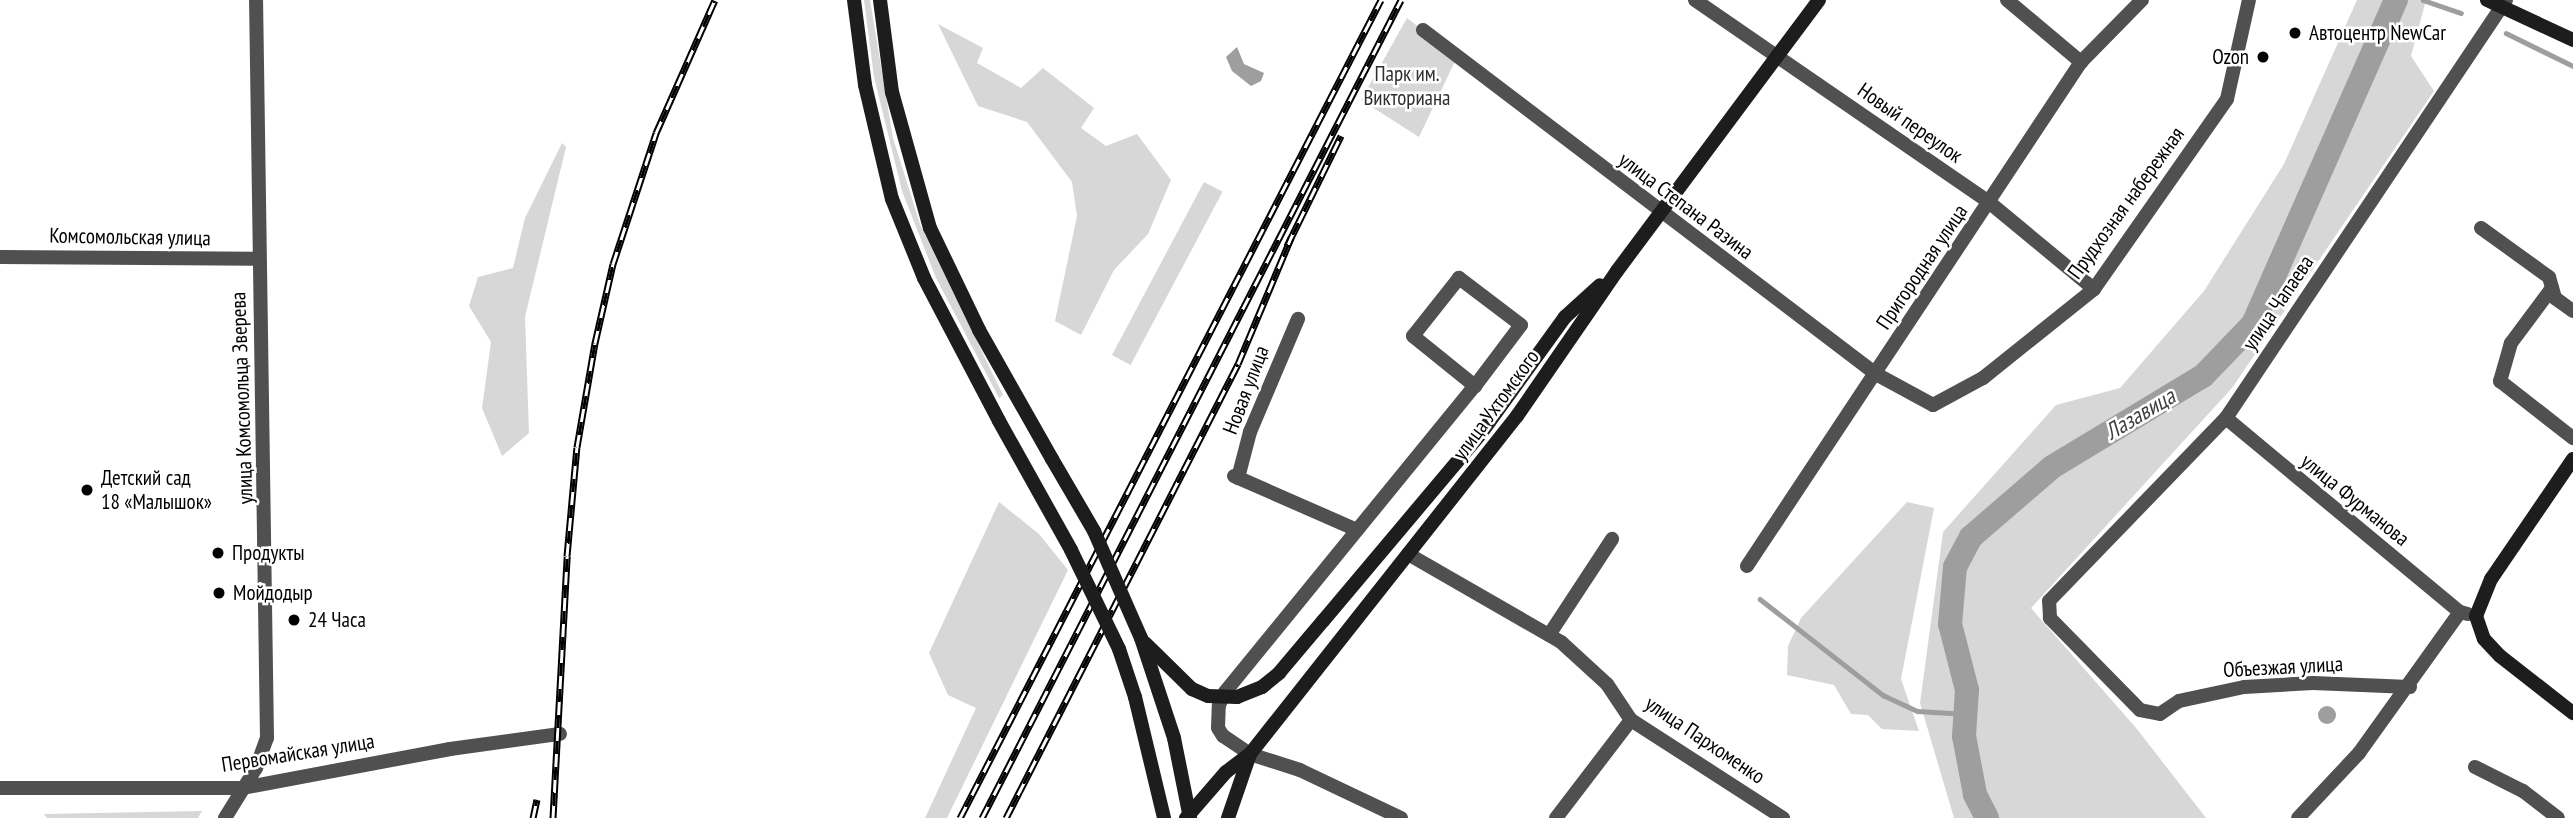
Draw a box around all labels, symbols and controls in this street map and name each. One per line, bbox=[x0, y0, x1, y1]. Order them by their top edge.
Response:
place label: Автоцентр NewCar bbox=[2309, 20, 2446, 46]
marker: Автоцентр NewCar bbox=[2287, 25, 2303, 41]
place label: Ozon bbox=[2212, 44, 2249, 70]
marker: Ozon bbox=[2255, 49, 2271, 65]
park label: Парк им. Викториана bbox=[1363, 61, 1451, 111]
street label: Новый переулок bbox=[1853, 78, 1967, 168]
street label: Прудхозная набережная bbox=[2062, 122, 2190, 284]
street label: улица Степана Разина bbox=[1614, 147, 1758, 265]
street label: Пригородная улица bbox=[1871, 200, 1973, 334]
street label: Комсомольская улица bbox=[49, 223, 211, 251]
street label: улица Чапаева bbox=[2237, 251, 2319, 355]
street label: улица Комсомольца Зверева bbox=[226, 291, 258, 505]
street label: Новая улица bbox=[1218, 342, 1274, 438]
street label: улица Ухтомского bbox=[1447, 345, 1545, 465]
water label: Лазавица bbox=[2100, 382, 2180, 446]
street label: улица Фурманова bbox=[2296, 449, 2414, 551]
place label: Детский сад 18 «Малышок» bbox=[101, 465, 212, 515]
marker: Детский сад 18 «Малышок» bbox=[79, 482, 95, 498]
place label: Продукты bbox=[232, 540, 305, 566]
marker: Продукты bbox=[210, 545, 226, 561]
place label: Мойдодыр bbox=[233, 580, 313, 606]
marker: Мойдодыр bbox=[211, 585, 227, 601]
place label: 24 Часа bbox=[308, 607, 366, 633]
marker: 24 Часа bbox=[286, 612, 302, 628]
street label: Объезжая улица bbox=[2222, 651, 2344, 683]
street label: улица Пархоменко bbox=[1640, 691, 1770, 789]
street label: Первомайская улица bbox=[220, 728, 376, 778]

